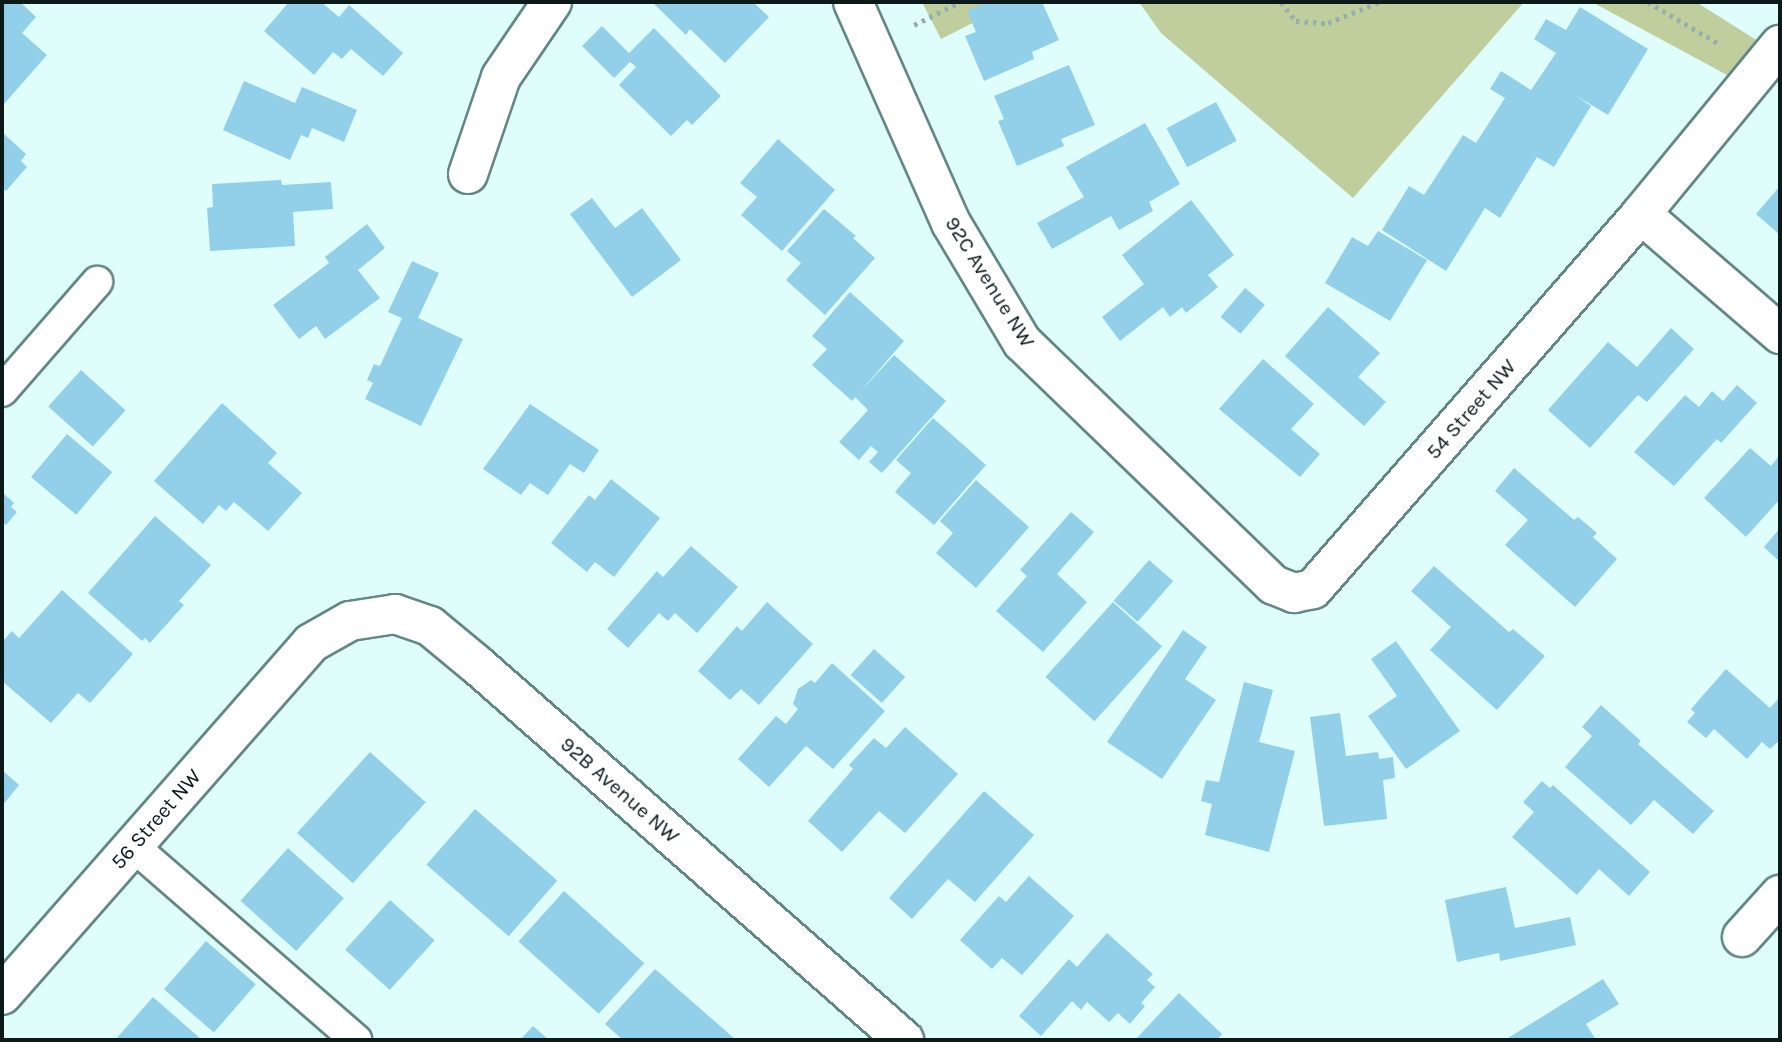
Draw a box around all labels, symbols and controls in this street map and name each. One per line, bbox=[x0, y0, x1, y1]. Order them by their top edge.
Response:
street label: 92C Avenue NW bbox=[940, 212, 1040, 352]
street label: 54 Street NW bbox=[1421, 354, 1521, 464]
street label: 92B Avenue NW bbox=[555, 731, 685, 849]
street label: 56 Street NW bbox=[106, 764, 206, 874]

